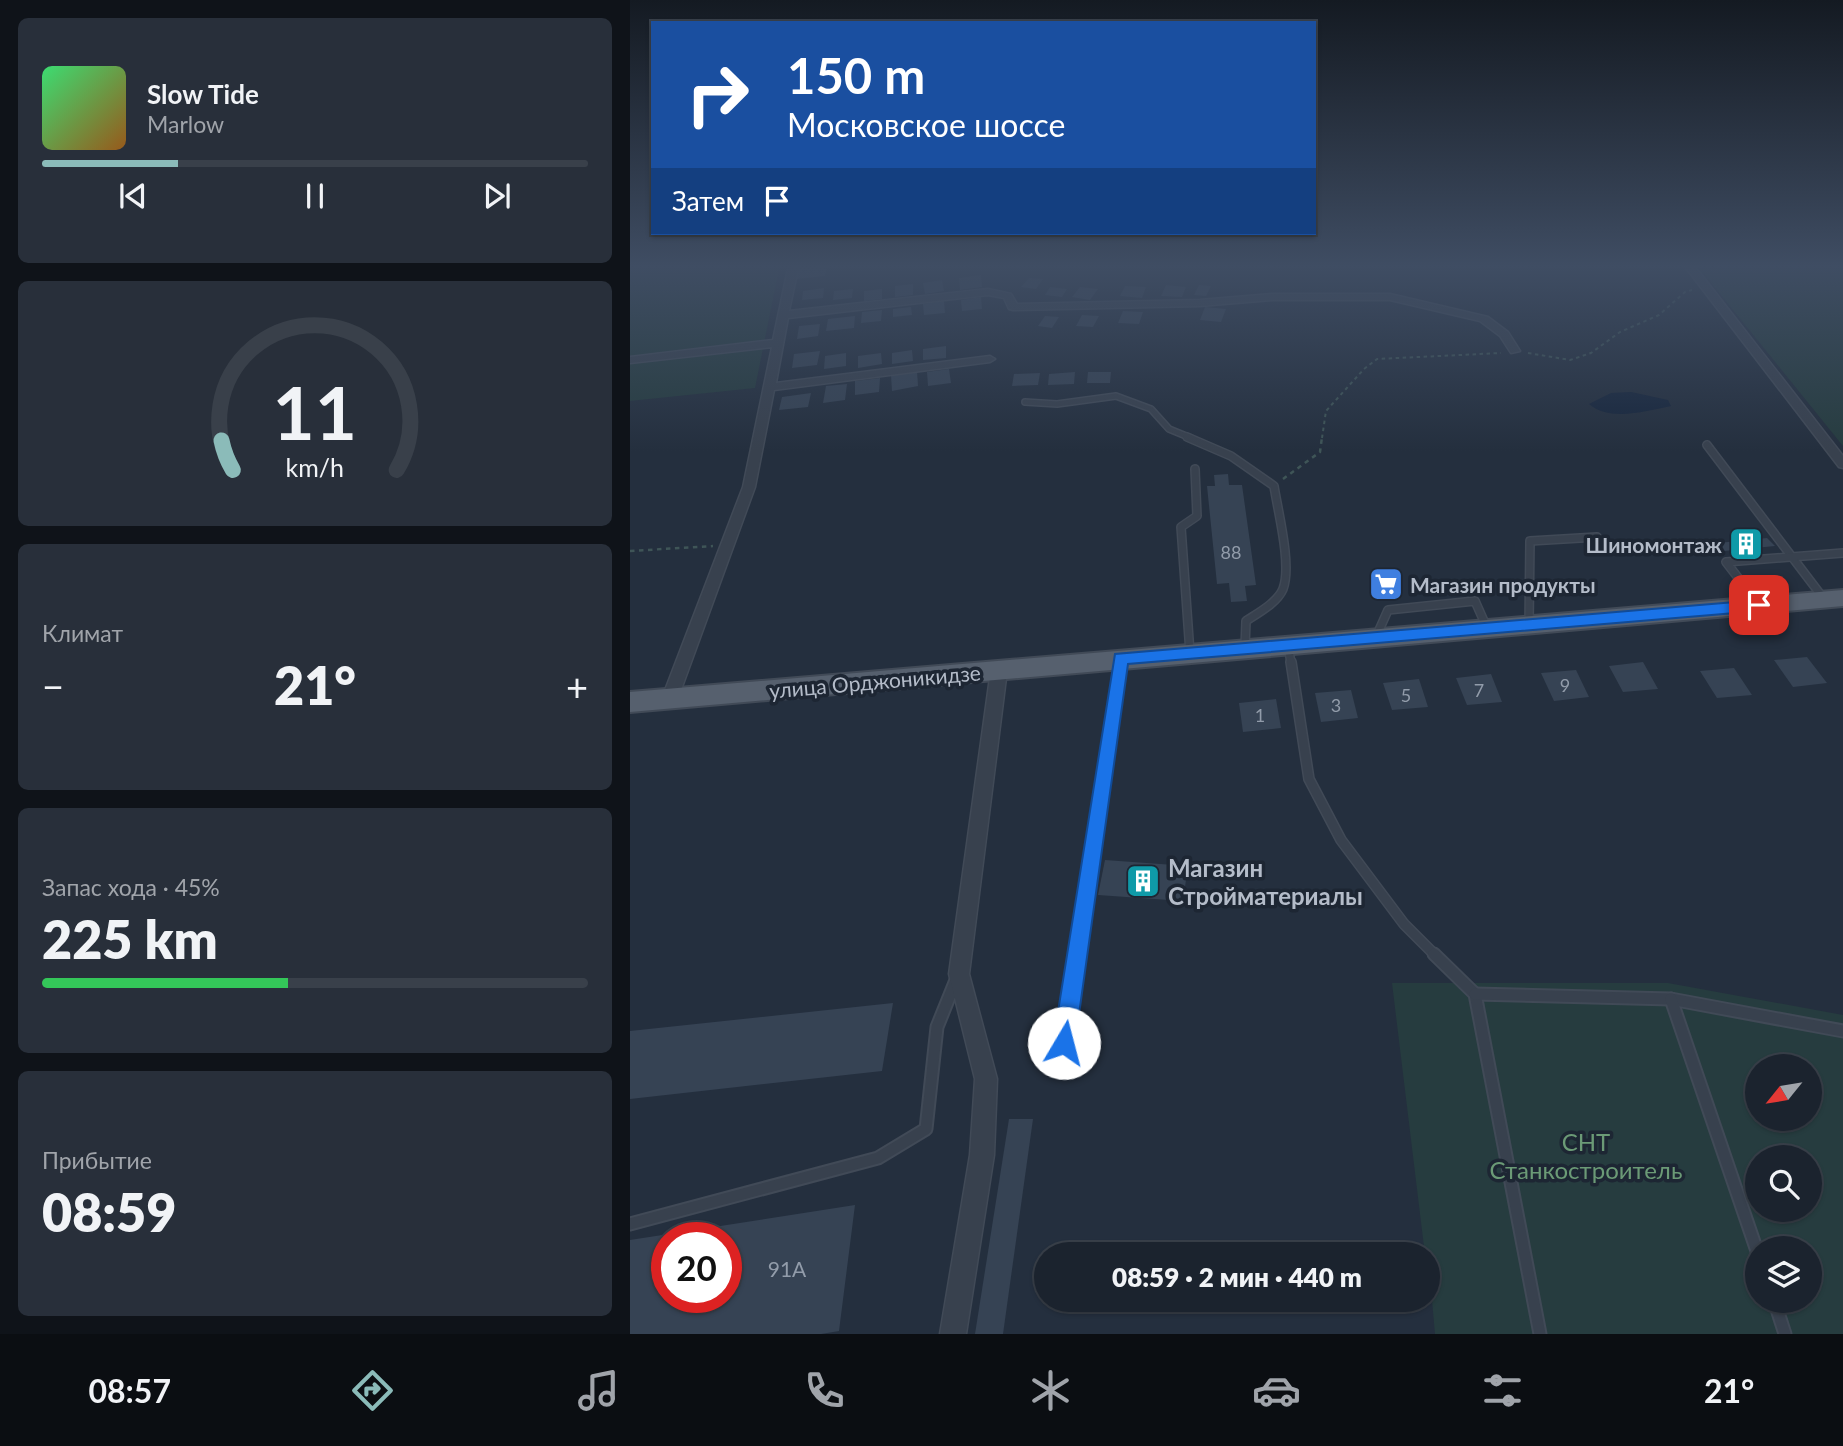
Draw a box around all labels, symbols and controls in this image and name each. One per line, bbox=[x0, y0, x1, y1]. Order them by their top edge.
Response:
text: 150 m bbox=[787, 46, 925, 104]
icon: right bbox=[672, 49, 763, 140]
text: Slow Tide bbox=[147, 78, 259, 110]
text: Московское шоссе bbox=[787, 105, 1065, 144]
text: Marlow bbox=[147, 110, 224, 138]
icon: previous bbox=[114, 177, 152, 215]
icon: pause bbox=[296, 177, 334, 215]
icon: next bbox=[478, 177, 516, 215]
icon: arrive bbox=[758, 182, 796, 220]
text: Затем bbox=[672, 185, 744, 217]
text: 11 bbox=[273, 368, 357, 456]
text: km/h bbox=[286, 452, 344, 482]
building icon: Шиномонтаж bbox=[1727, 525, 1765, 563]
place label: Шиномонтаж bbox=[1586, 532, 1722, 557]
house number: 88 bbox=[1221, 541, 1241, 563]
supermarket icon: Магазин продукты bbox=[1367, 565, 1405, 603]
place label: Магазин продукты bbox=[1410, 572, 1596, 597]
pin bbox=[1729, 575, 1789, 635]
icon: arrive bbox=[1740, 586, 1778, 624]
text: Климат bbox=[42, 619, 123, 647]
text: 21° bbox=[274, 654, 356, 716]
street label: улица Орджоникидзе bbox=[768, 659, 982, 703]
text: − bbox=[42, 663, 64, 709]
text: + bbox=[566, 663, 588, 709]
house number: 9 bbox=[1560, 674, 1570, 696]
house number: 7 bbox=[1474, 679, 1484, 701]
house number: 5 bbox=[1401, 684, 1411, 706]
house number: 3 bbox=[1331, 694, 1341, 716]
house number: 1 bbox=[1255, 704, 1265, 726]
place label: Магазин Стройматериалы bbox=[1168, 853, 1363, 910]
building icon: Магазин Стройматериалы bbox=[1124, 862, 1162, 900]
text: Запас хода · 45% bbox=[42, 873, 220, 901]
text: 225 km bbox=[42, 908, 218, 970]
position arrow bbox=[1027, 1006, 1101, 1080]
north arrow bbox=[1745, 1054, 1822, 1130]
map controls bbox=[1745, 1054, 1822, 1313]
park label: СНТ Станкостроитель bbox=[1490, 1127, 1682, 1184]
button: search bbox=[1745, 1145, 1822, 1222]
text: Прибытие bbox=[42, 1146, 152, 1174]
text: 08:59 bbox=[42, 1181, 176, 1243]
speed limit sign: 20 bbox=[651, 1222, 742, 1313]
button: layers bbox=[1745, 1236, 1822, 1313]
house number: 91А bbox=[768, 1256, 807, 1281]
text: 08:59 · 2 мин · 440 m bbox=[1112, 1261, 1362, 1293]
icon: directions bbox=[348, 1366, 397, 1415]
icon: music bbox=[574, 1366, 623, 1415]
icon: phone bbox=[800, 1366, 849, 1415]
icon: climate bbox=[1026, 1366, 1075, 1415]
icon: car bbox=[1252, 1366, 1301, 1415]
icon: filters bbox=[1478, 1366, 1527, 1415]
text: 08:57 bbox=[89, 1371, 171, 1410]
text: 21° bbox=[1704, 1371, 1754, 1410]

